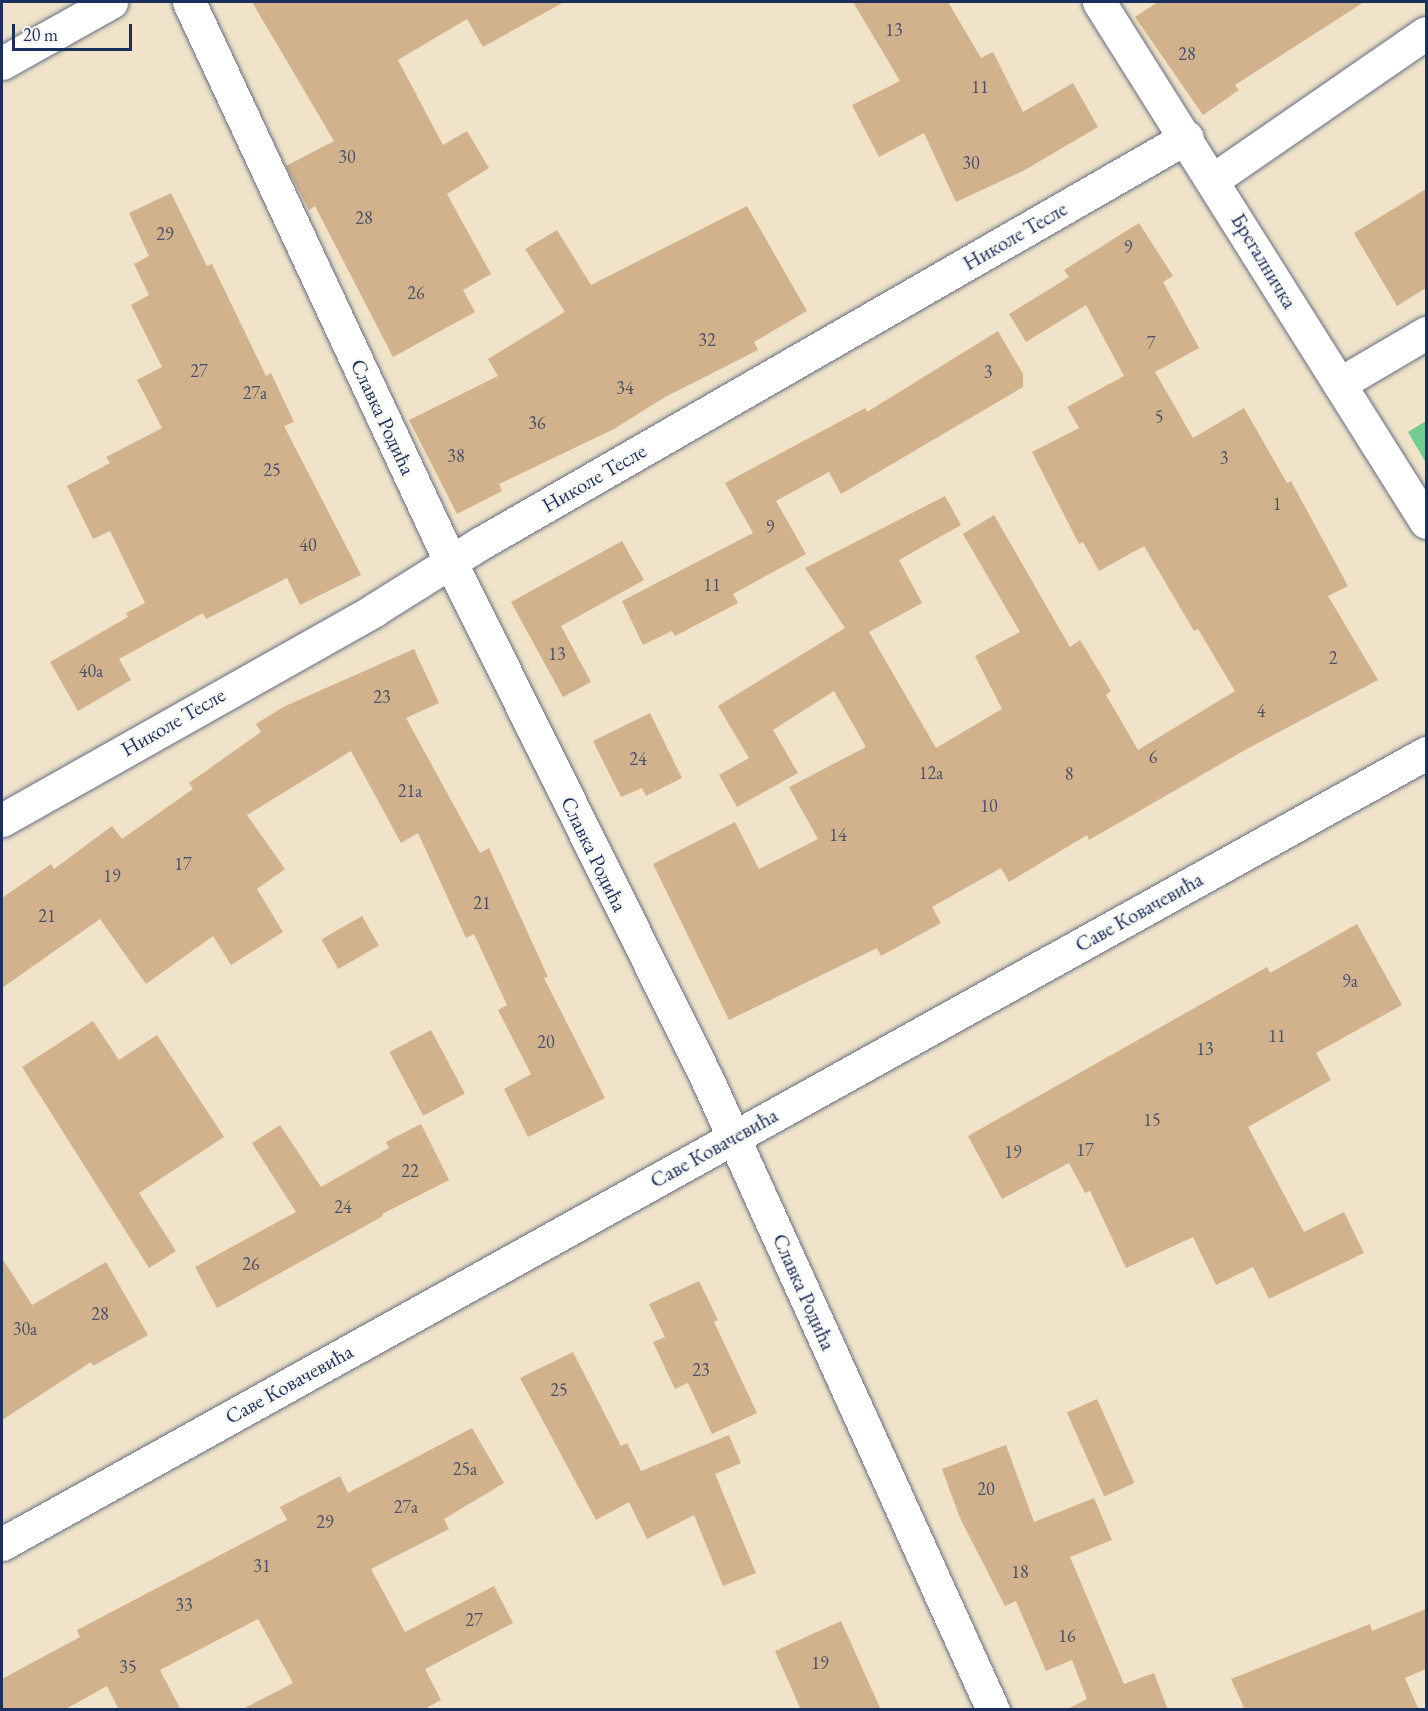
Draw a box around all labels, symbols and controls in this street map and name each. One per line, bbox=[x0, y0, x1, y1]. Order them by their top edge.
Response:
scale bar bbox=[15, 12, 135, 50]
house number: 13 bbox=[885, 19, 903, 41]
text: 20 m bbox=[23, 23, 58, 46]
house number: 28 bbox=[1178, 43, 1196, 65]
house number: 11 bbox=[971, 76, 989, 98]
house number: 30 bbox=[338, 146, 356, 168]
house number: 30 bbox=[962, 152, 980, 174]
street label: Николе Тесле bbox=[958, 196, 1072, 276]
house number: 28 bbox=[355, 207, 373, 229]
street label: Брегалничка bbox=[1226, 209, 1302, 313]
house number: 29 bbox=[156, 223, 174, 245]
house number: 9 bbox=[1124, 236, 1132, 258]
house number: 26 bbox=[407, 282, 425, 304]
house number: 32 bbox=[698, 329, 716, 351]
house number: 7 bbox=[1147, 332, 1155, 354]
street label: Славка Родића bbox=[345, 355, 421, 479]
house number: 27 bbox=[190, 360, 208, 382]
house number: 3 bbox=[984, 361, 992, 383]
house number: 34 bbox=[616, 377, 634, 399]
house number: 27a bbox=[243, 382, 267, 404]
house number: 5 bbox=[1155, 406, 1163, 428]
house number: 36 bbox=[528, 412, 546, 434]
street label: Николе Тесле bbox=[537, 438, 651, 518]
house number: 38 bbox=[447, 445, 465, 467]
house number: 3 bbox=[1220, 447, 1228, 469]
house number: 25 bbox=[263, 459, 281, 481]
house number: 1 bbox=[1273, 493, 1281, 515]
house number: 9 bbox=[766, 516, 774, 538]
house number: 40 bbox=[299, 534, 317, 556]
house number: 11 bbox=[703, 574, 721, 596]
house number: 13 bbox=[548, 643, 566, 665]
house number: 2 bbox=[1329, 647, 1337, 669]
house number: 40a bbox=[79, 660, 103, 682]
street label: Николе Тесле bbox=[116, 682, 230, 762]
house number: 23 bbox=[373, 686, 391, 708]
house number: 4 bbox=[1257, 700, 1265, 722]
house number: 6 bbox=[1149, 746, 1157, 768]
house number: 24 bbox=[629, 748, 647, 770]
house number: 12a bbox=[919, 762, 943, 784]
house number: 8 bbox=[1065, 763, 1073, 785]
house number: 21a bbox=[398, 780, 422, 802]
street label: Славка Родића bbox=[555, 792, 633, 916]
house number: 10 bbox=[980, 795, 998, 817]
house number: 14 bbox=[829, 824, 847, 846]
house number: 17 bbox=[174, 853, 192, 875]
house number: 19 bbox=[103, 865, 121, 887]
street label: Саве Ковачевића bbox=[1071, 867, 1207, 957]
house number: 21 bbox=[473, 892, 491, 914]
house number: 21 bbox=[38, 905, 56, 927]
house number: 9a bbox=[1342, 970, 1358, 992]
house number: 11 bbox=[1268, 1025, 1286, 1047]
house number: 20 bbox=[537, 1031, 555, 1053]
house number: 13 bbox=[1196, 1038, 1214, 1060]
street label: Саве Ковачевића bbox=[646, 1103, 782, 1193]
house number: 15 bbox=[1143, 1109, 1161, 1131]
house number: 17 bbox=[1076, 1139, 1094, 1161]
house number: 19 bbox=[1004, 1141, 1022, 1163]
house number: 22 bbox=[401, 1160, 419, 1182]
house number: 24 bbox=[334, 1196, 352, 1218]
street label: Славка Родића bbox=[767, 1230, 841, 1354]
house number: 26 bbox=[242, 1253, 260, 1275]
house number: 28 bbox=[91, 1303, 109, 1325]
house number: 30a bbox=[13, 1318, 37, 1340]
street label: Саве Ковачевића bbox=[221, 1339, 357, 1429]
house number: 23 bbox=[692, 1359, 710, 1381]
house number: 25 bbox=[550, 1379, 568, 1401]
house number: 25a bbox=[453, 1458, 477, 1480]
house number: 20 bbox=[977, 1478, 995, 1500]
house number: 27a bbox=[394, 1496, 418, 1518]
house number: 29 bbox=[316, 1511, 334, 1533]
house number: 31 bbox=[253, 1555, 271, 1577]
house number: 18 bbox=[1011, 1561, 1029, 1583]
house number: 33 bbox=[175, 1594, 193, 1616]
house number: 27 bbox=[465, 1609, 483, 1631]
house number: 16 bbox=[1058, 1625, 1076, 1647]
house number: 19 bbox=[811, 1652, 829, 1674]
house number: 35 bbox=[119, 1656, 137, 1678]

